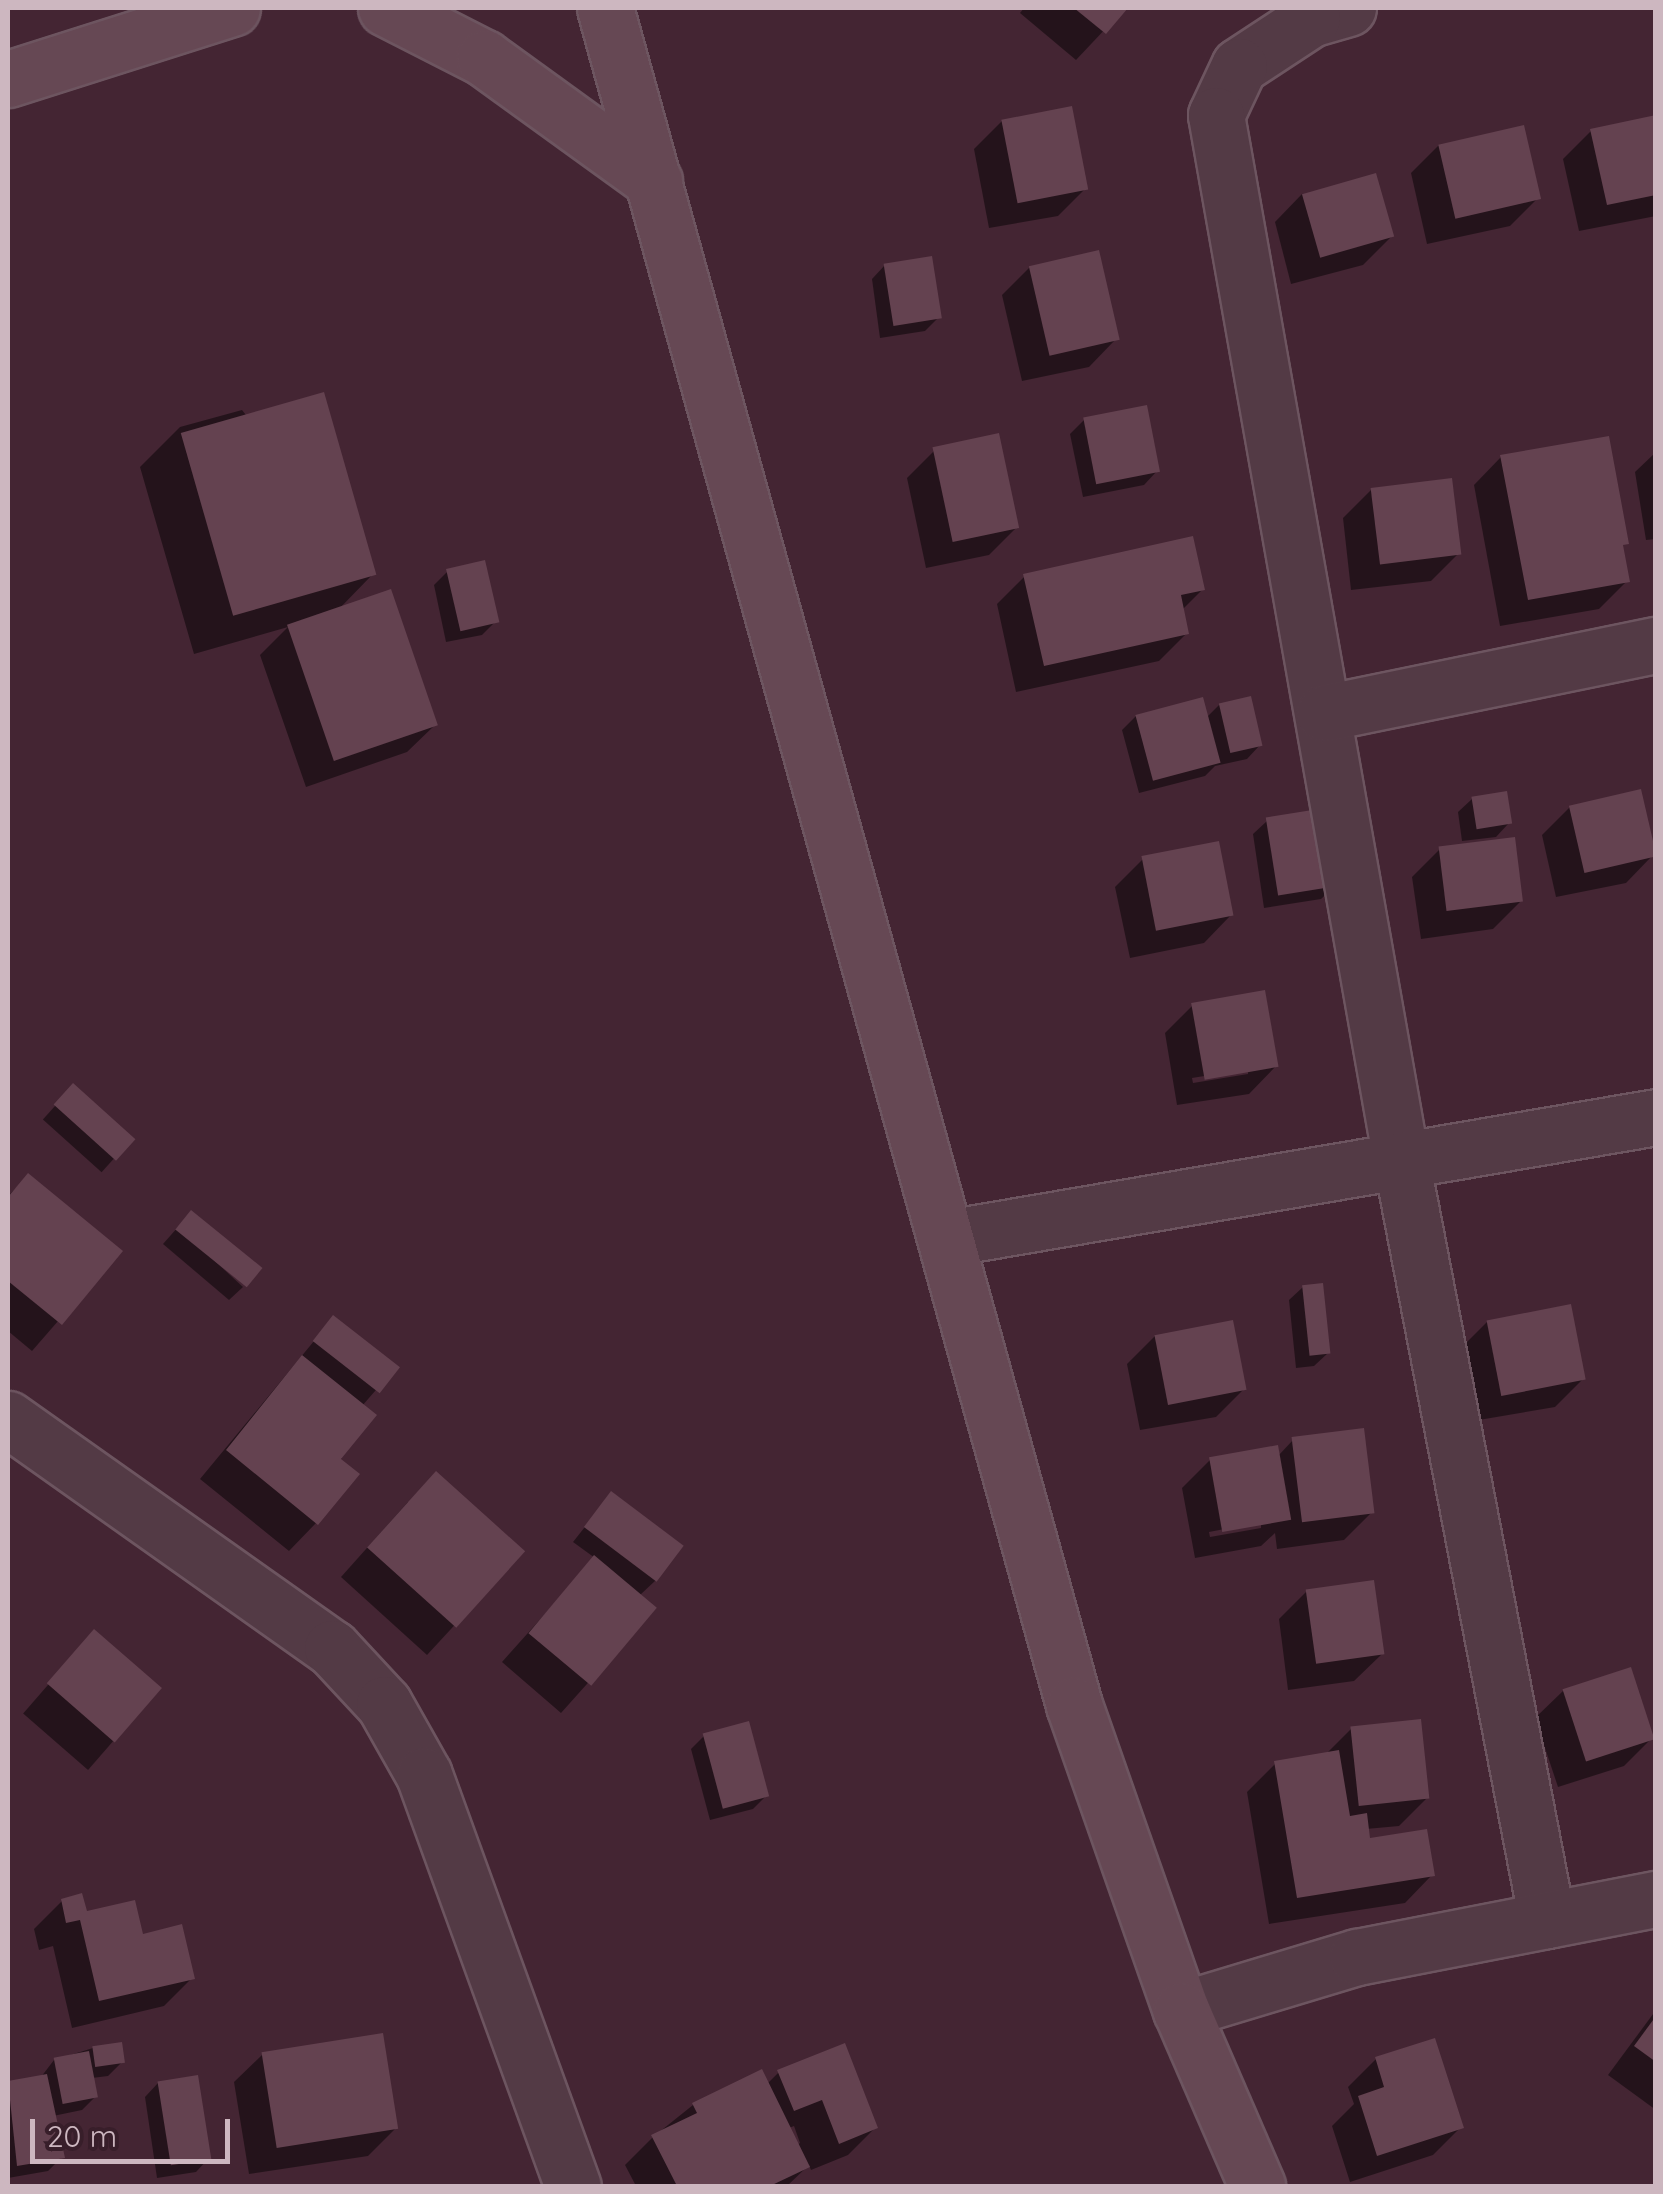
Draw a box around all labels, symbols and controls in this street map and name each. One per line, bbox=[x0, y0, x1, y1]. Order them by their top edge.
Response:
scale bar bbox=[35, 2099, 235, 2161]
text: 20 m bbox=[47, 2117, 117, 2155]

